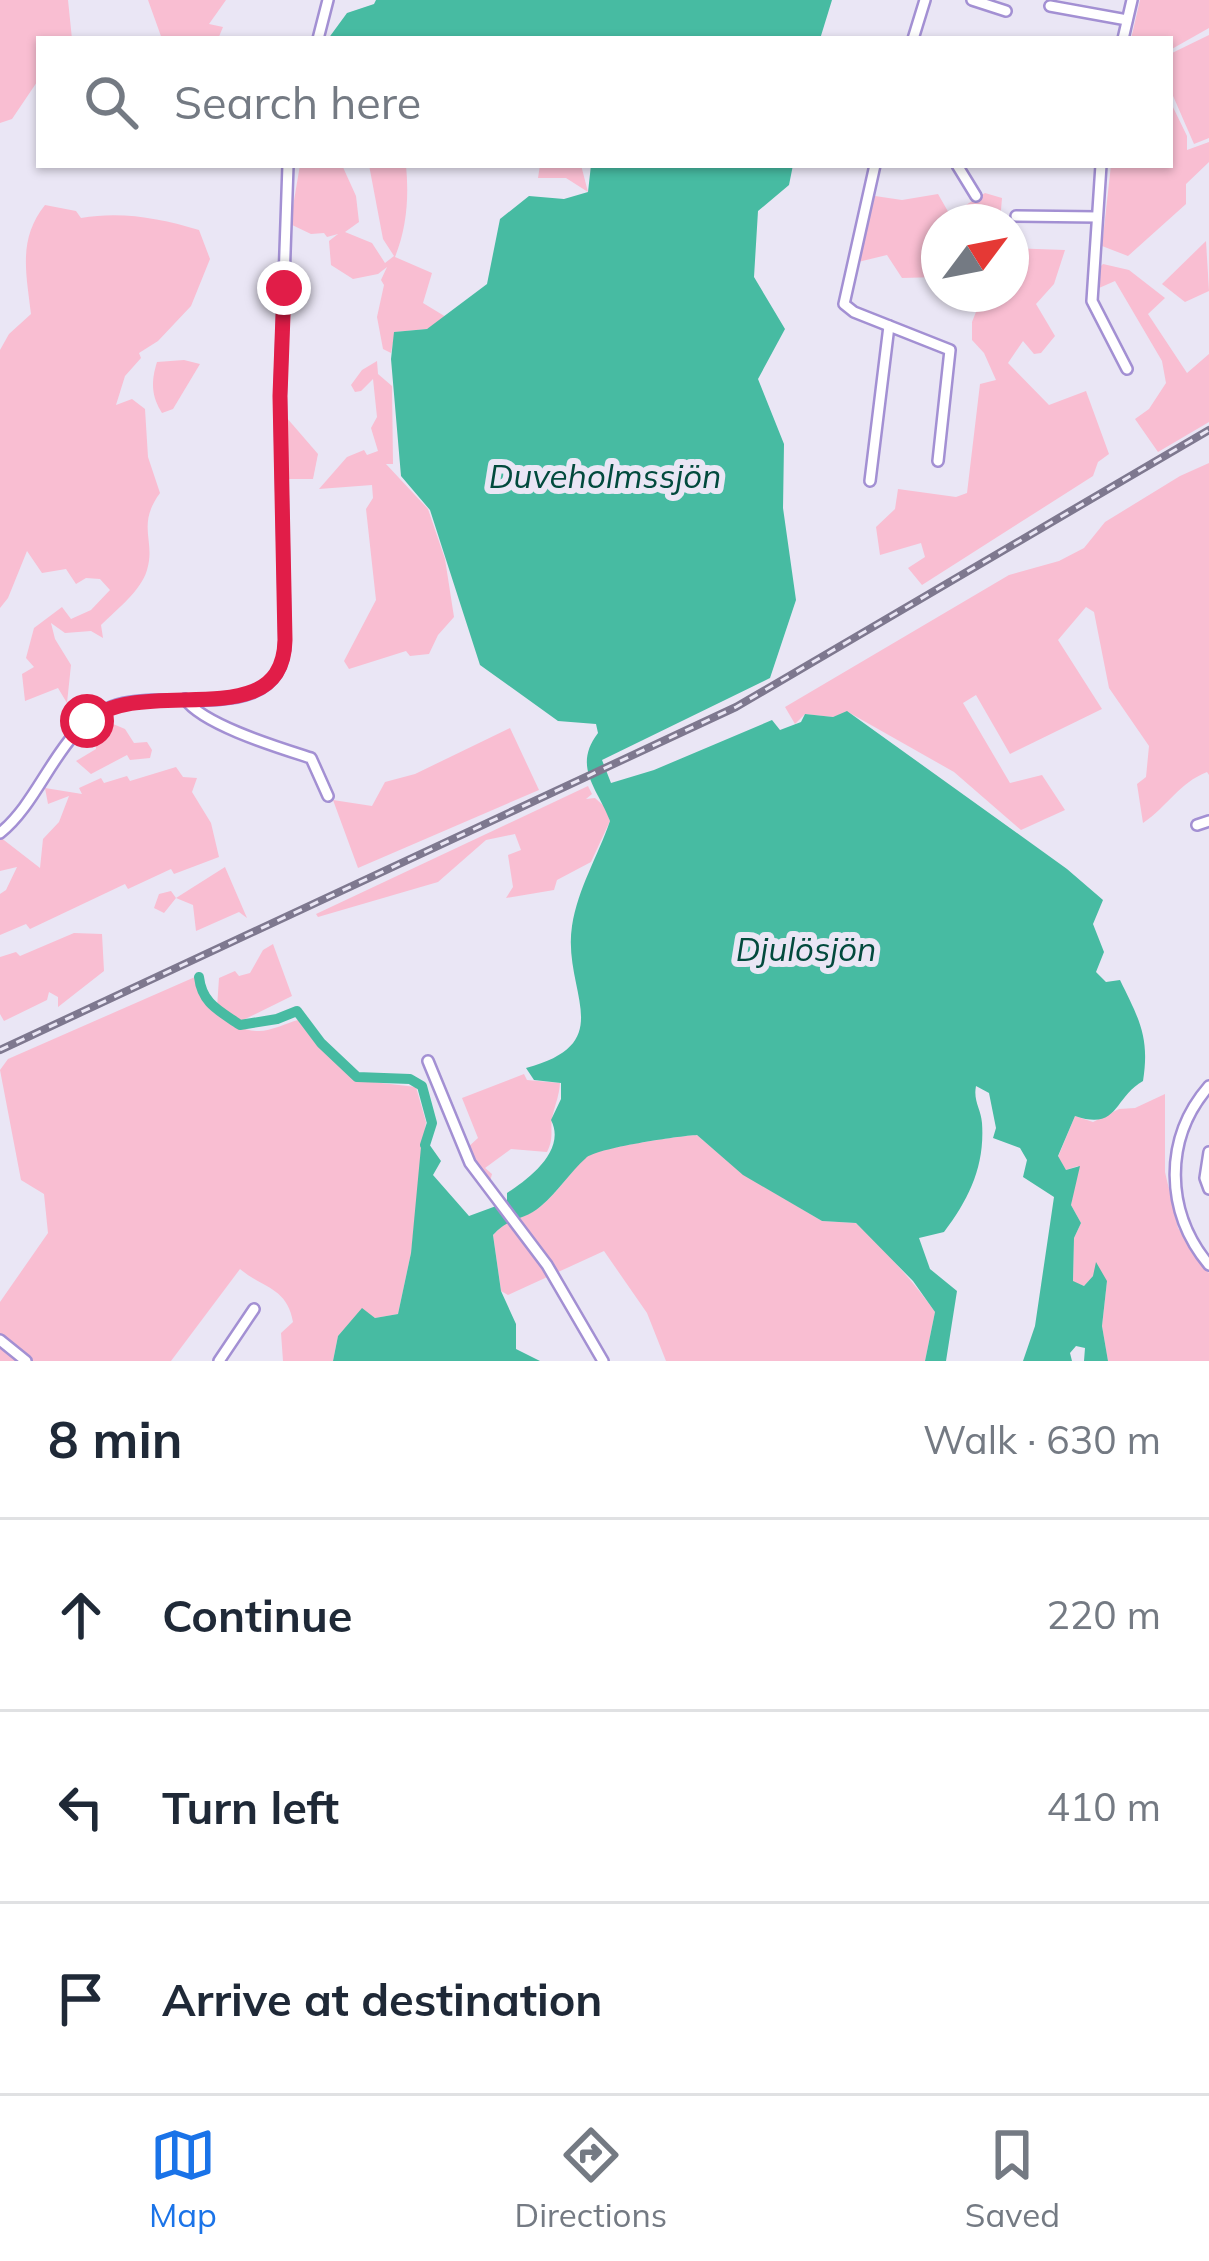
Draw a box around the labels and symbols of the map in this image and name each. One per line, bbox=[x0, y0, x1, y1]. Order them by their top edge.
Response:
north arrow bbox=[921, 204, 1029, 312]
route end bbox=[257, 261, 311, 315]
water label: Duveholmssjön bbox=[489, 455, 721, 496]
route start bbox=[60, 694, 114, 748]
water label: Djulösjön bbox=[736, 928, 876, 969]

